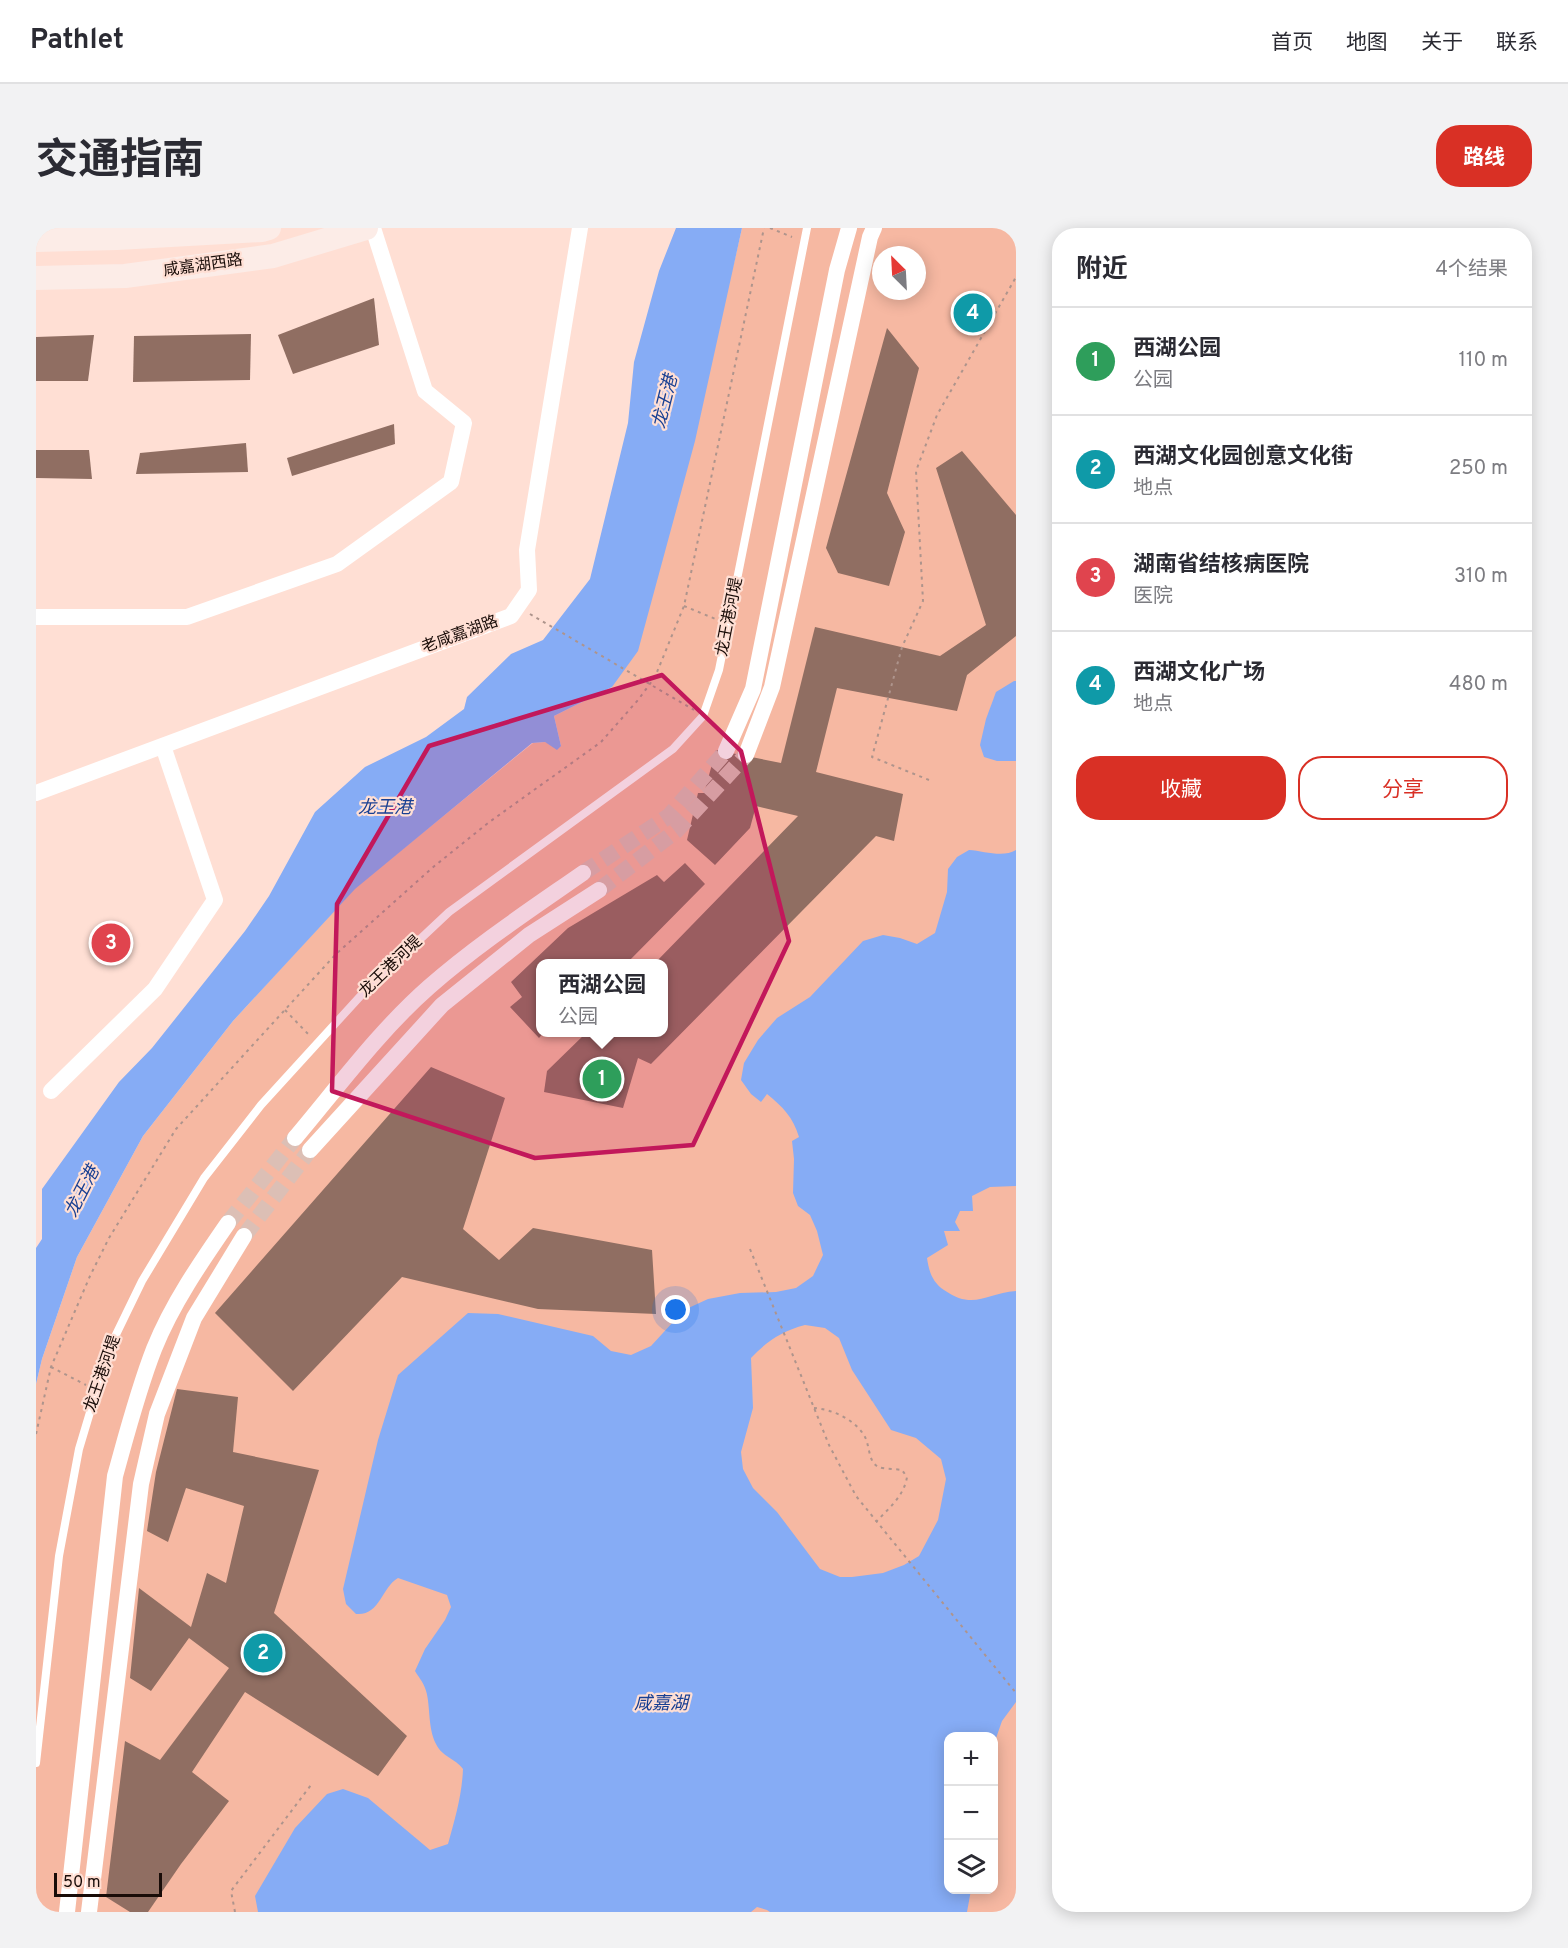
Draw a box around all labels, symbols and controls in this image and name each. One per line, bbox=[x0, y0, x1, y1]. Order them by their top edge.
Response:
text: Pathlet bbox=[30, 23, 124, 59]
text: 首页 bbox=[1271, 30, 1313, 57]
text: 地图 bbox=[1346, 30, 1388, 57]
text: 关于 bbox=[1421, 30, 1463, 57]
text: 联系 bbox=[1496, 30, 1538, 57]
button: 路线 bbox=[1436, 125, 1532, 187]
text: 交通指南 bbox=[36, 136, 204, 189]
north arrow bbox=[872, 246, 926, 300]
street label: 咸嘉湖西路 bbox=[162, 251, 244, 281]
text: 附近 bbox=[1076, 254, 1128, 287]
text: 4个结果 bbox=[1436, 257, 1508, 283]
pin: 4 bbox=[954, 290, 992, 335]
text: 西湖公园 bbox=[1133, 336, 1221, 363]
text: 1 bbox=[1092, 348, 1100, 374]
text: 110 m bbox=[1459, 348, 1508, 374]
text: 公园 bbox=[1133, 368, 1173, 394]
water label: 龙王港 bbox=[648, 370, 684, 431]
text: 西湖文化园创意文化街 bbox=[1133, 444, 1353, 471]
text: 2 bbox=[1089, 456, 1102, 482]
text: 250 m bbox=[1449, 456, 1508, 482]
text: 地点 bbox=[1133, 476, 1173, 502]
text: 湖南省结核病医院 bbox=[1133, 552, 1309, 579]
text: 3 bbox=[1090, 564, 1102, 590]
text: 310 m bbox=[1454, 564, 1508, 590]
street label: 龙王港河堤 bbox=[713, 576, 747, 658]
text: 医院 bbox=[1133, 584, 1173, 610]
street label: 老咸嘉湖路 bbox=[419, 612, 501, 658]
text: 西湖文化广场 bbox=[1133, 660, 1265, 687]
text: 4 bbox=[1089, 672, 1102, 698]
text: 480 m bbox=[1449, 672, 1508, 698]
text: 地点 bbox=[1133, 692, 1173, 718]
button: 收藏 bbox=[1076, 756, 1286, 820]
button: 分享 bbox=[1298, 756, 1508, 820]
water label: 龙王港 bbox=[358, 797, 415, 820]
pin: 3 bbox=[92, 920, 130, 966]
street label: 龙王港河堤 bbox=[355, 932, 427, 1002]
popup bbox=[536, 959, 668, 1037]
text: 西湖公园 bbox=[558, 973, 646, 1000]
text: 公园 bbox=[558, 1005, 598, 1031]
pin: 1 bbox=[582, 1056, 622, 1102]
water label: 龙王港 bbox=[60, 1160, 107, 1221]
your location bbox=[661, 1295, 690, 1324]
street label: 龙王港河堤 bbox=[81, 1333, 125, 1415]
pin: 2 bbox=[244, 1630, 282, 1676]
water label: 咸嘉湖 bbox=[634, 1693, 691, 1716]
map controls bbox=[944, 1732, 998, 1894]
button: + bbox=[944, 1732, 998, 1786]
button: − bbox=[944, 1786, 998, 1840]
button: layers bbox=[944, 1840, 998, 1894]
scale bar bbox=[54, 1870, 162, 1898]
text: 50 m bbox=[63, 1873, 101, 1893]

